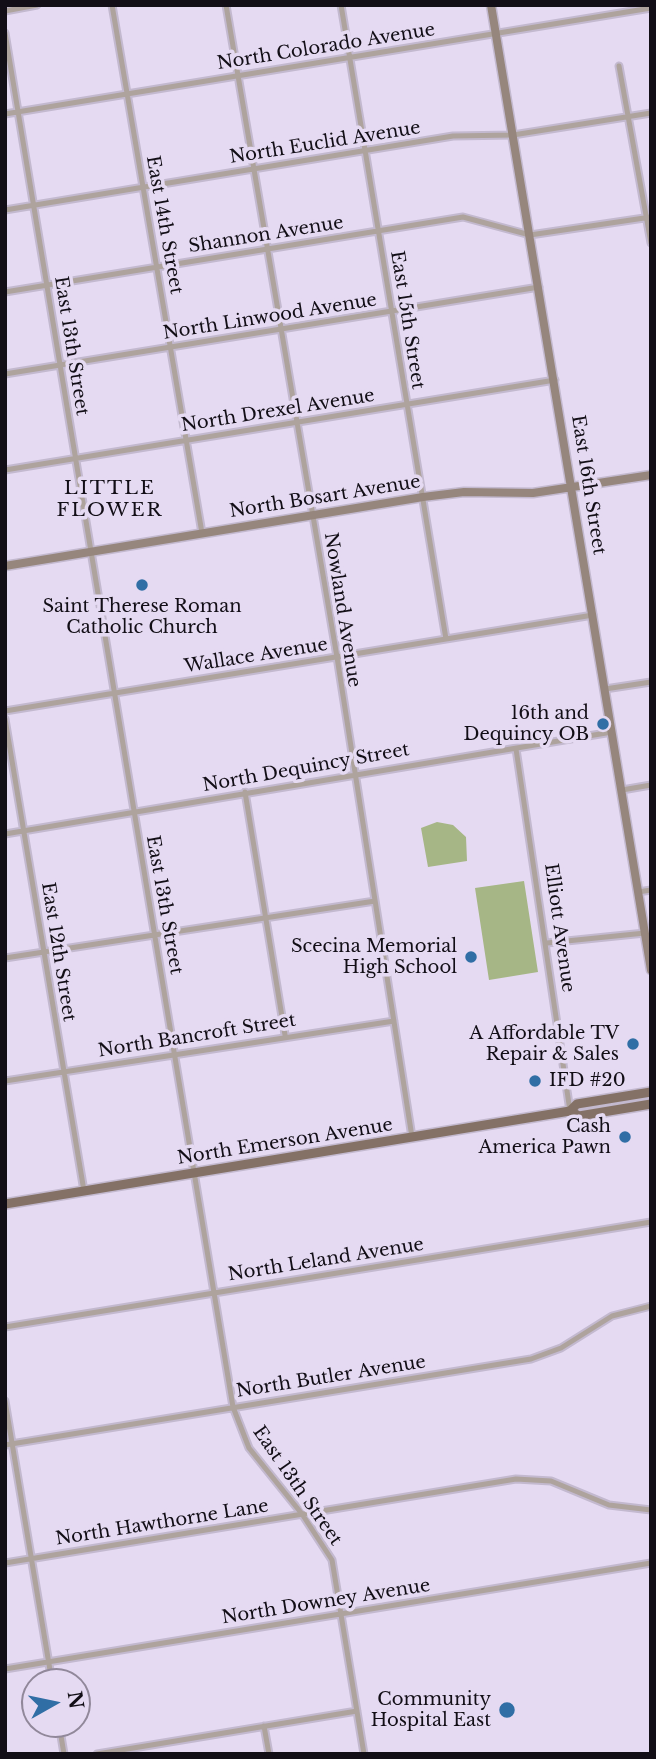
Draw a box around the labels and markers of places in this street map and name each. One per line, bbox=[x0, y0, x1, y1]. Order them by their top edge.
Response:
marker: Saint Therese Roman Catholic Church bbox=[134, 577, 150, 593]
place label: Saint Therese Roman Catholic Church bbox=[42, 596, 242, 638]
place label: 16th and Dequincy OB bbox=[464, 703, 589, 746]
marker: 16th and Dequincy OB bbox=[595, 716, 611, 732]
place label: Scecina Memorial High School bbox=[291, 936, 457, 978]
marker: Scecina Memorial High School bbox=[463, 949, 479, 965]
place label: A Affordable TV Repair & Sales bbox=[469, 1023, 619, 1066]
marker: A Affordable TV Repair & Sales bbox=[625, 1036, 641, 1052]
place label: IFD #20 bbox=[549, 1070, 626, 1092]
marker: IFD #20 bbox=[527, 1073, 543, 1089]
place label: Cash America Pawn bbox=[478, 1116, 611, 1158]
marker: Cash America Pawn bbox=[617, 1129, 633, 1145]
place label: Community Hospital East bbox=[371, 1689, 491, 1732]
marker: Community Hospital East bbox=[497, 1700, 517, 1720]

